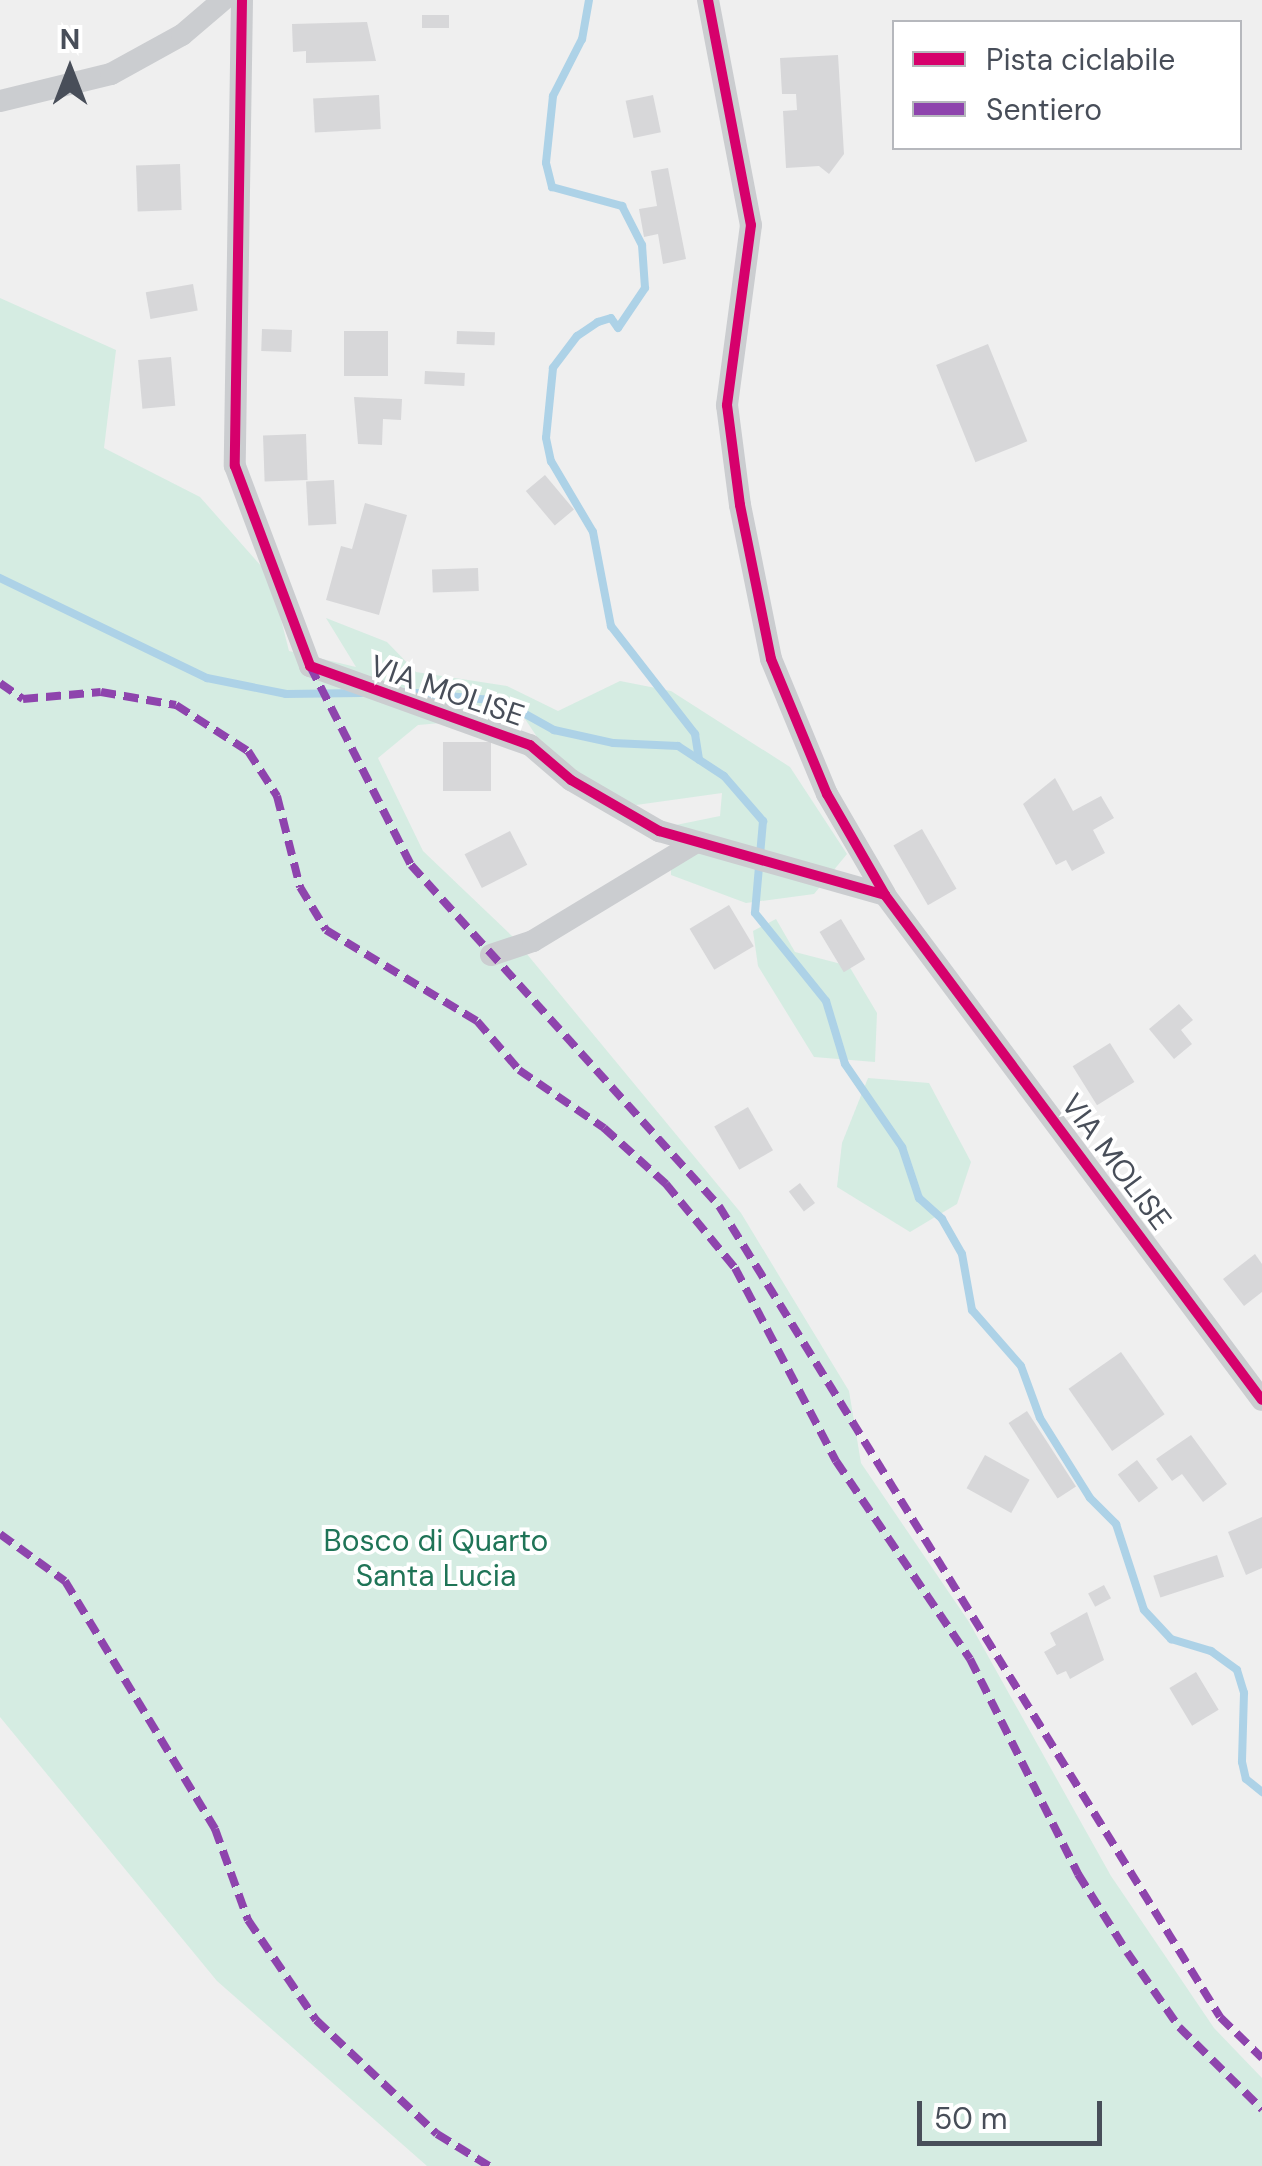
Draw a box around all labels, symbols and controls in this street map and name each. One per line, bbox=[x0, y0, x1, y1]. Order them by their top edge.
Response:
north arrow bbox=[20, 20, 120, 120]
legend bbox=[892, 20, 1242, 150]
text: N bbox=[60, 21, 80, 58]
text: Pista ciclabile bbox=[986, 40, 1175, 79]
text: Sentiero bbox=[986, 90, 1102, 129]
street label: VIA MOLISE bbox=[365, 648, 529, 734]
street label: VIA MOLISE bbox=[1053, 1087, 1179, 1237]
park label: Bosco di Quarto Santa Lucia bbox=[324, 1523, 548, 1594]
scale bar bbox=[922, 2081, 1107, 2143]
text: 50 m bbox=[934, 2099, 1008, 2138]

